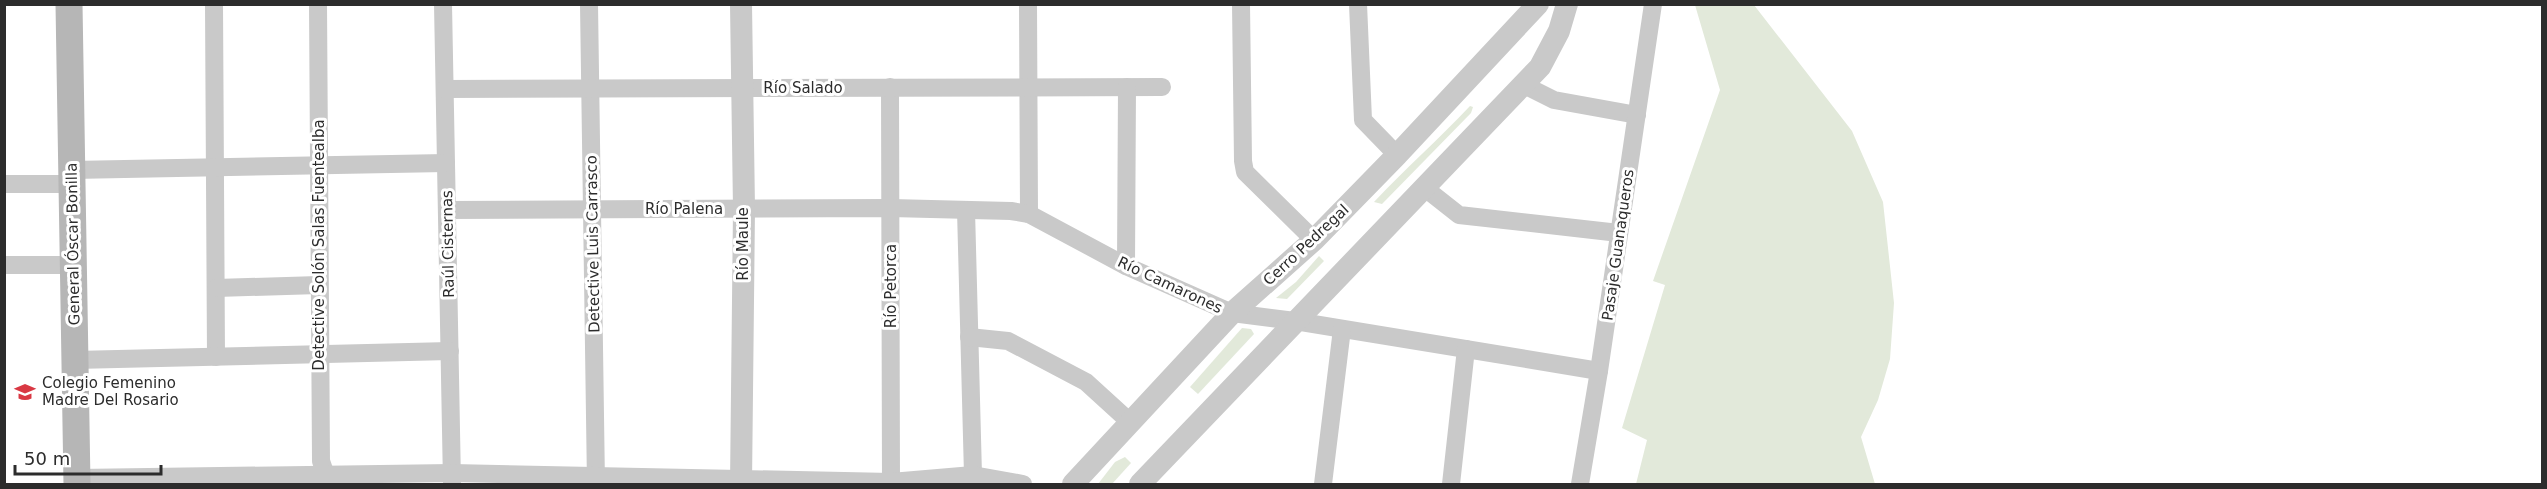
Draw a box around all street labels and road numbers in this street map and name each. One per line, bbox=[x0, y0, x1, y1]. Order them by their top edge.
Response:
street label: Río Salado bbox=[763, 79, 843, 97]
street label: Detective Solón Salas Fuentealba bbox=[310, 119, 328, 371]
street label: Detective Luis Carrasco bbox=[582, 155, 604, 333]
street label: General Óscar Bonilla bbox=[62, 163, 83, 325]
street label: Pasaje Guanaqueros bbox=[1598, 168, 1638, 322]
street label: Raúl Cisternas bbox=[438, 190, 458, 298]
street label: Río Palena bbox=[645, 200, 723, 218]
street label: Cerro Pedregal bbox=[1259, 201, 1353, 289]
street label: Río Maule bbox=[734, 207, 752, 281]
street label: Río Petorca bbox=[882, 244, 900, 328]
street label: Río Camarones bbox=[1115, 253, 1225, 317]

